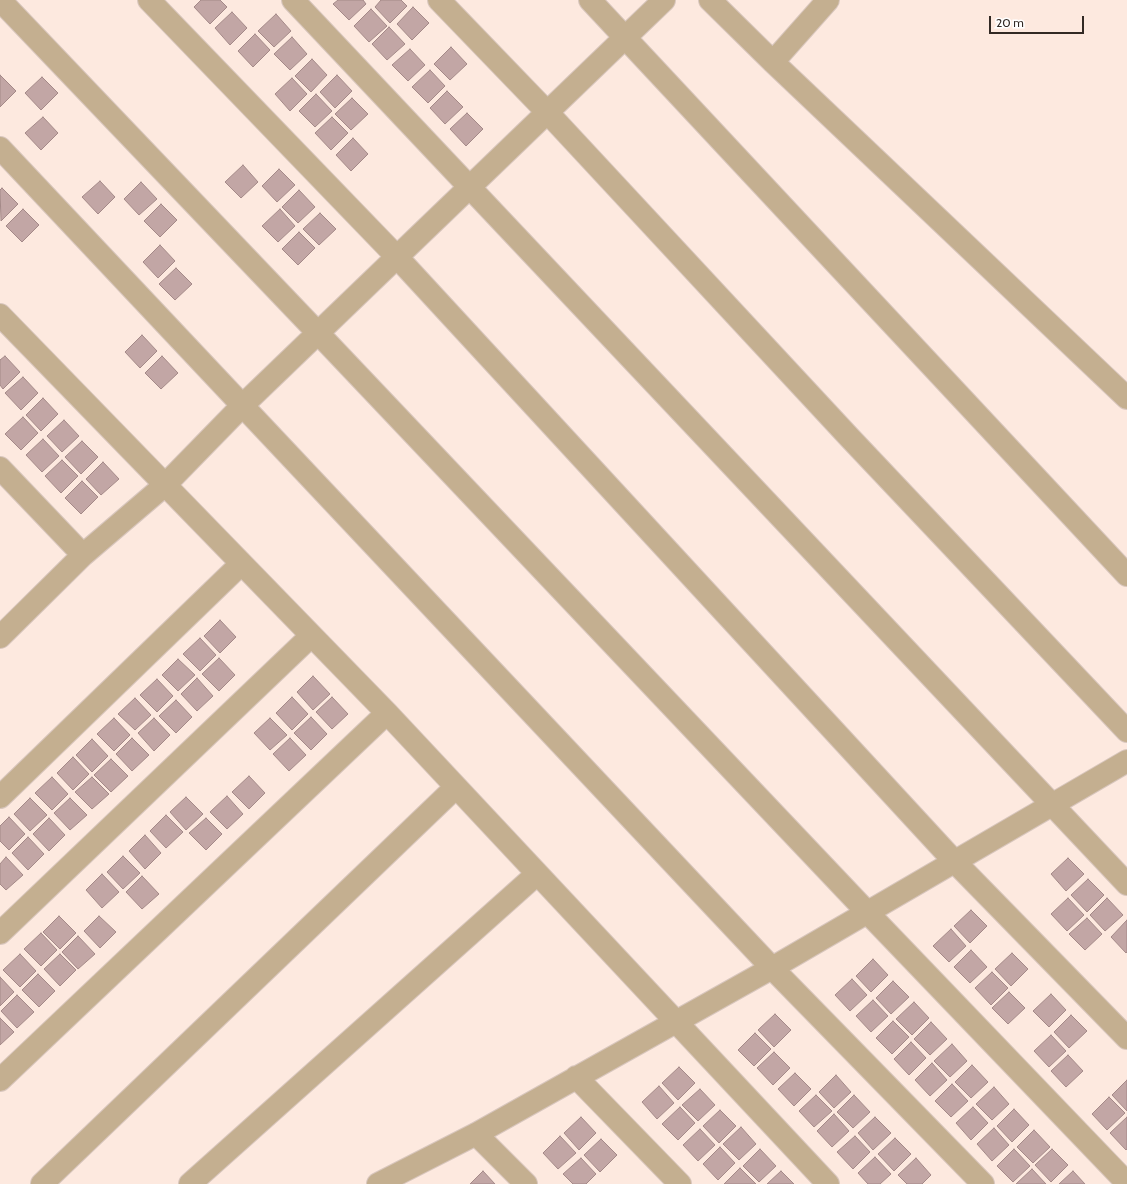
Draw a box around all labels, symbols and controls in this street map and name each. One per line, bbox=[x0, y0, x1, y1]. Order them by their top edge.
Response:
scale bar bbox=[991, 8, 1086, 34]
text: 20 m bbox=[996, 15, 1024, 30]

